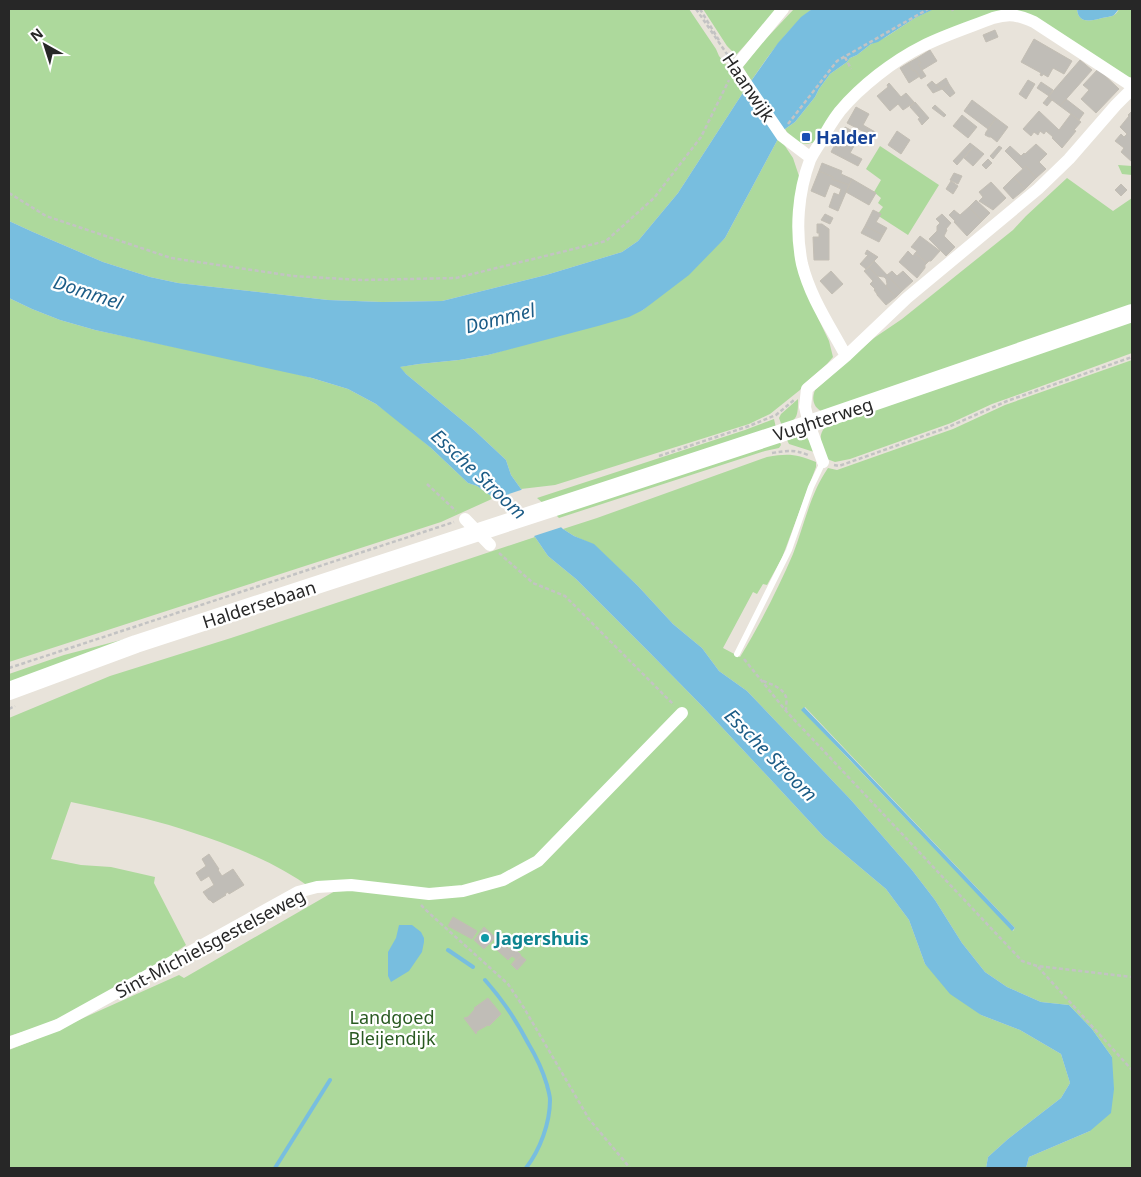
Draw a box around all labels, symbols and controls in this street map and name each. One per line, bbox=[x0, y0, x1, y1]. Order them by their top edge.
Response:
north arrow bbox=[20, 20, 70, 70]
text: N bbox=[26, 24, 47, 45]
street label: Haanwijk bbox=[717, 48, 781, 126]
place label: Halder bbox=[816, 125, 876, 149]
marker: Halder bbox=[800, 131, 812, 143]
water label: Dommel bbox=[50, 269, 127, 316]
water label: Dommel bbox=[462, 297, 539, 339]
street label: Vughterweg bbox=[770, 392, 876, 446]
water label: Essche Stroom bbox=[426, 423, 532, 525]
street label: Haldersebaan bbox=[199, 574, 319, 634]
water label: Essche Stroom bbox=[719, 703, 823, 807]
street label: Sint-Michielsgestelseweg bbox=[111, 883, 309, 1003]
place label: Jagershuis bbox=[493, 926, 589, 950]
marker: Jagershuis bbox=[479, 932, 491, 944]
park label: Landgoed Bleijendijk bbox=[348, 1005, 436, 1050]

